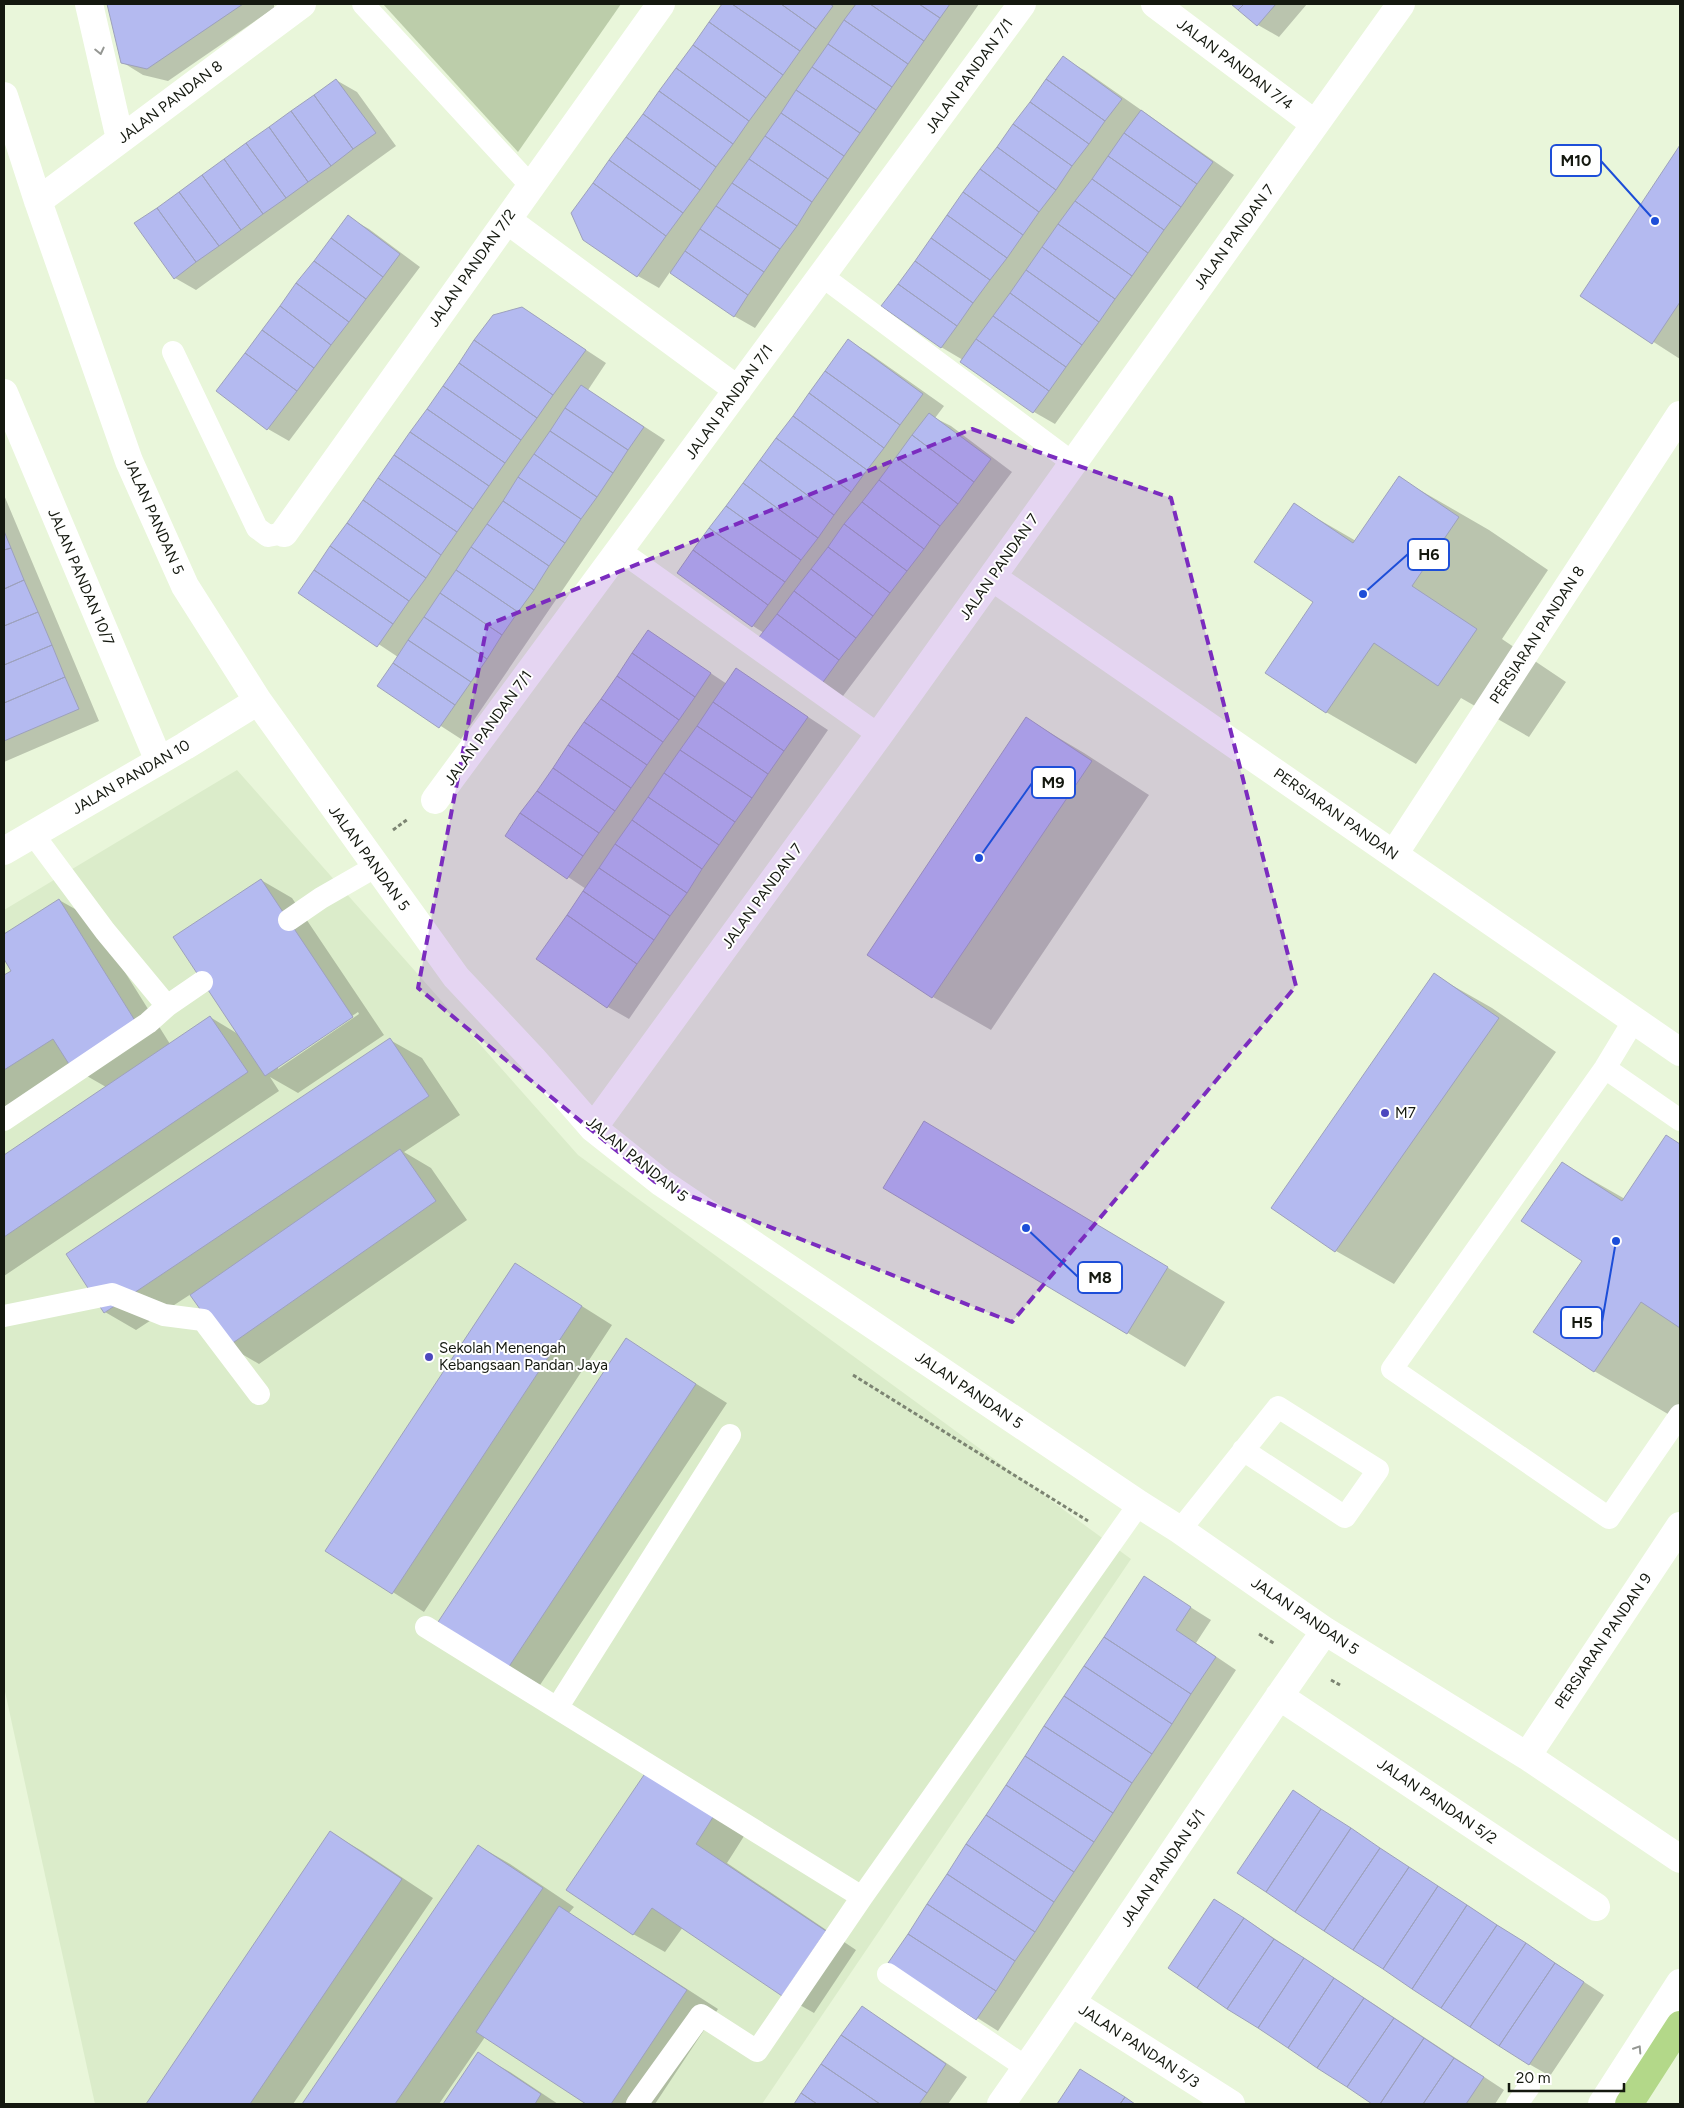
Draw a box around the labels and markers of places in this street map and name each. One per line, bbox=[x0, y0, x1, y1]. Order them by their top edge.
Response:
callout: M10 bbox=[1551, 145, 1601, 176]
callout: H6 bbox=[1408, 539, 1449, 570]
callout: M9 bbox=[1032, 767, 1075, 798]
place label: M7 bbox=[1395, 1104, 1416, 1122]
marker: M7 bbox=[1379, 1107, 1391, 1119]
callout: M8 bbox=[1078, 1262, 1122, 1293]
callout: H5 bbox=[1561, 1307, 1602, 1338]
place label: Sekolah Menengah Kebangsaan Pandan Jaya bbox=[439, 1339, 608, 1374]
marker: Sekolah Menengah Kebangsaan Pandan Jaya bbox=[423, 1351, 435, 1363]

